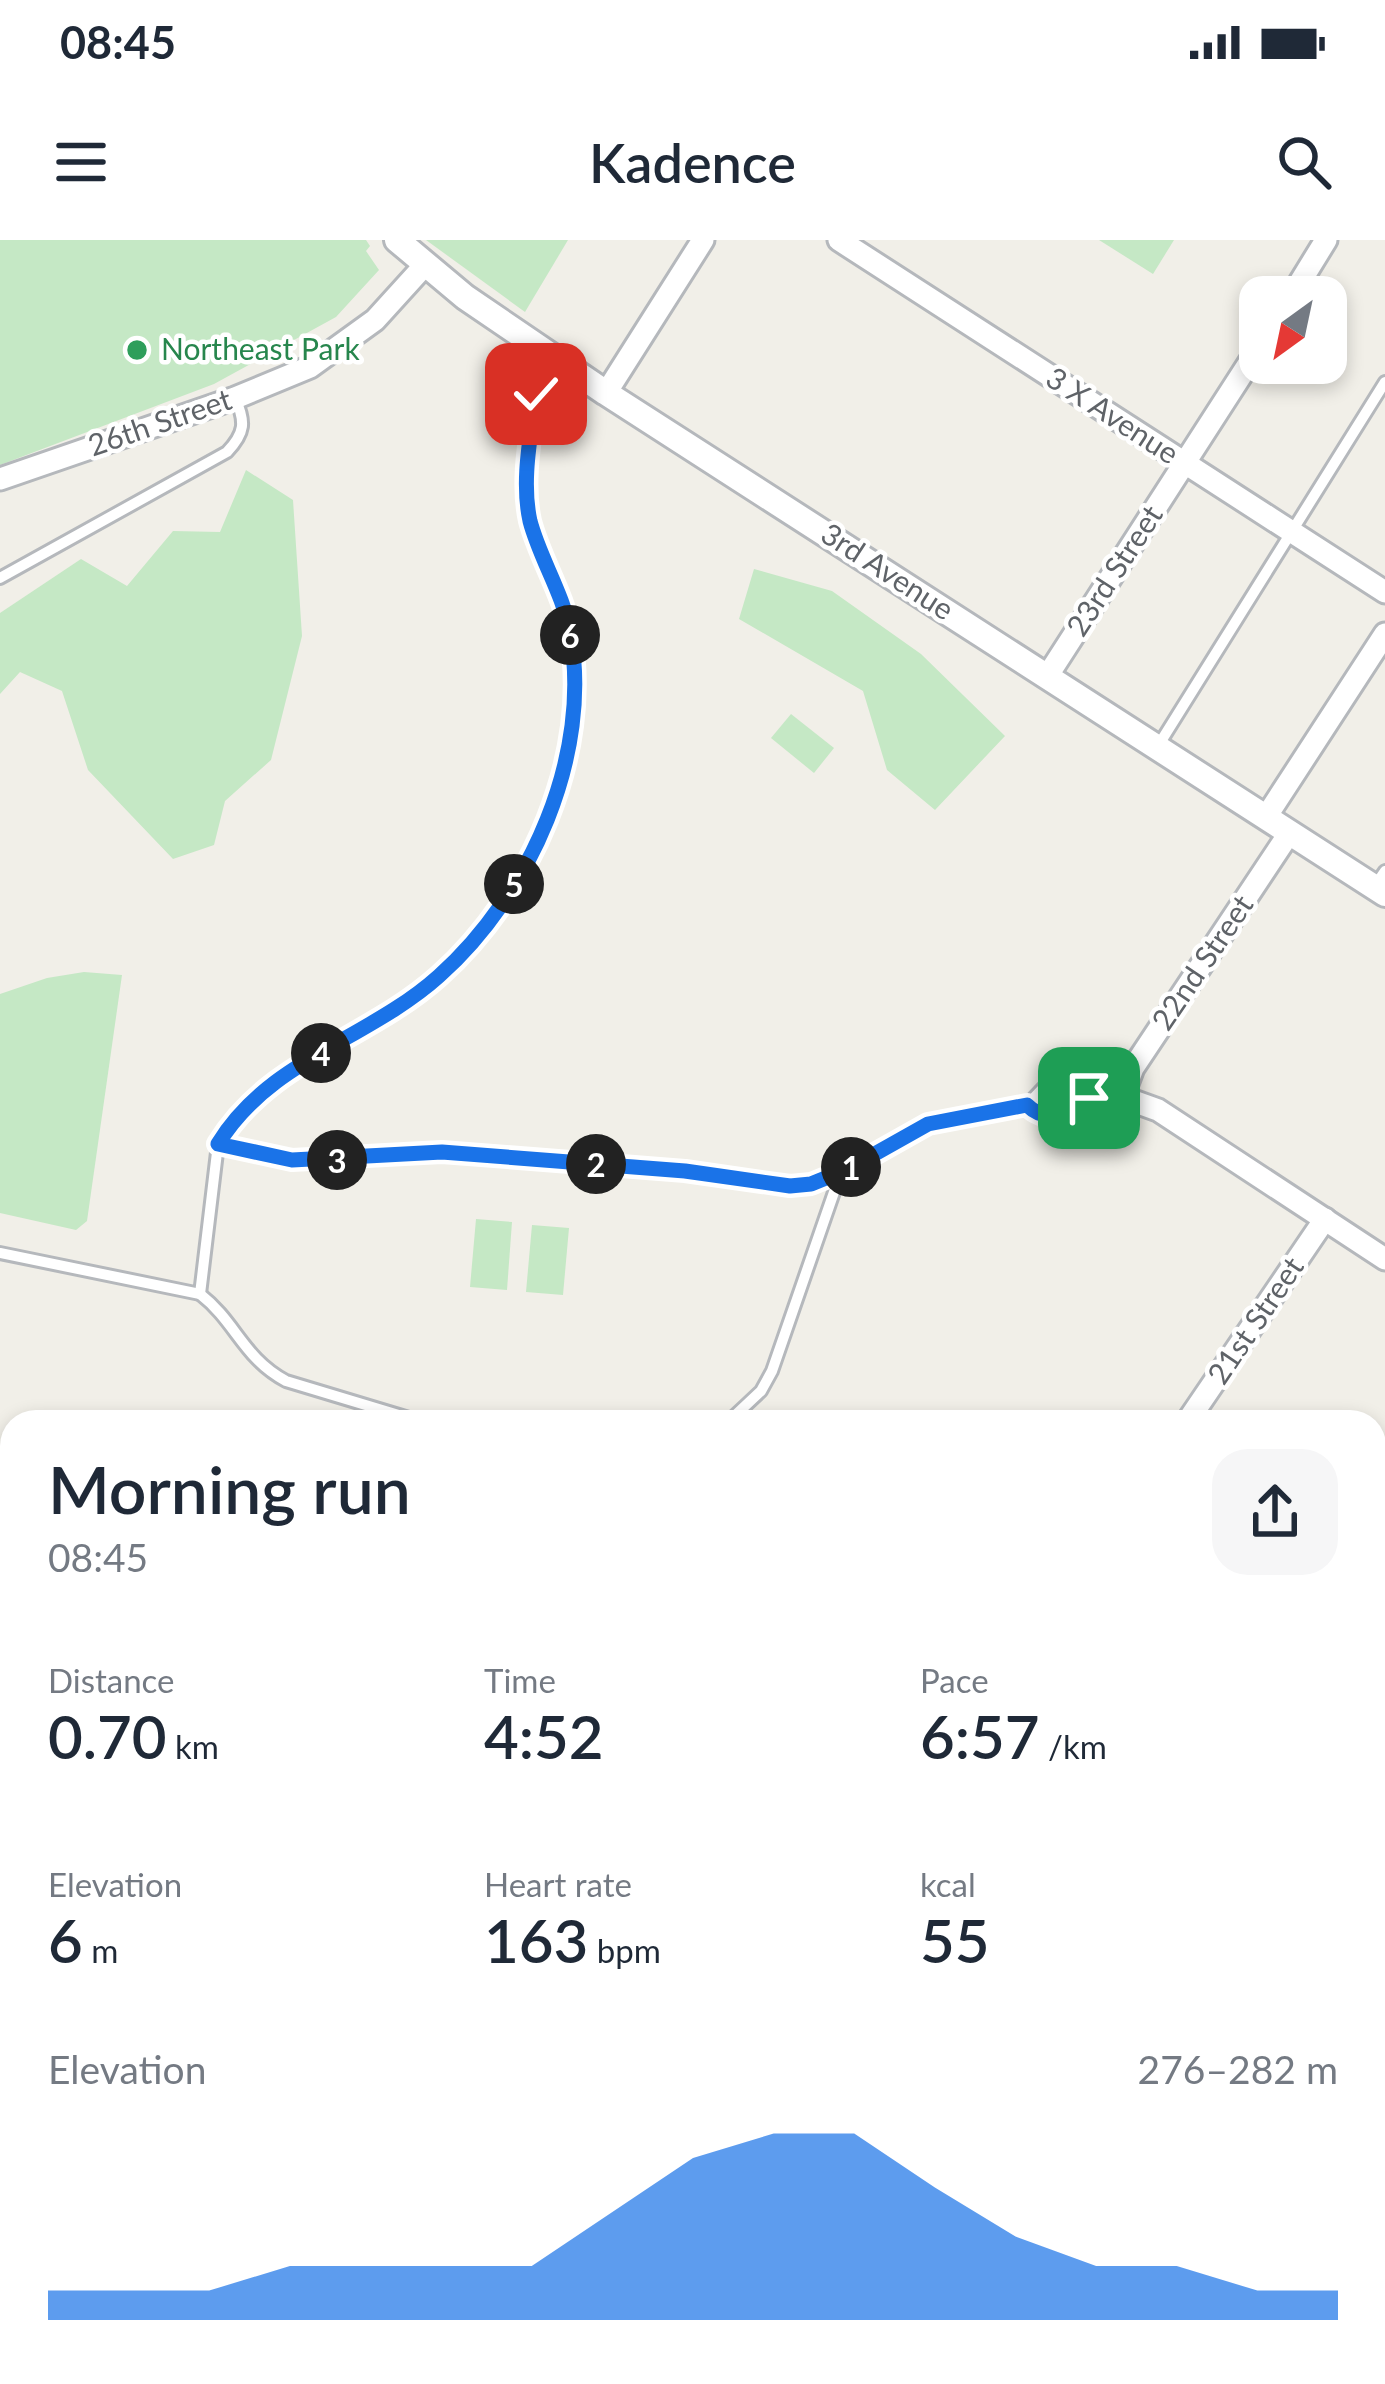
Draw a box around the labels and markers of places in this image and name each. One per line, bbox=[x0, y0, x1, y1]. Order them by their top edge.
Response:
place label: Northeast Park bbox=[161, 330, 360, 366]
marker: Northeast Park bbox=[124, 337, 150, 363]
pin bbox=[485, 343, 587, 445]
pin: 6 bbox=[540, 605, 600, 665]
pin: 5 bbox=[484, 854, 544, 914]
pin: 4 bbox=[291, 1023, 351, 1083]
pin bbox=[1038, 1047, 1140, 1149]
pin: 3 bbox=[307, 1130, 367, 1190]
pin: 2 bbox=[566, 1134, 626, 1194]
pin: 1 bbox=[821, 1137, 881, 1197]

